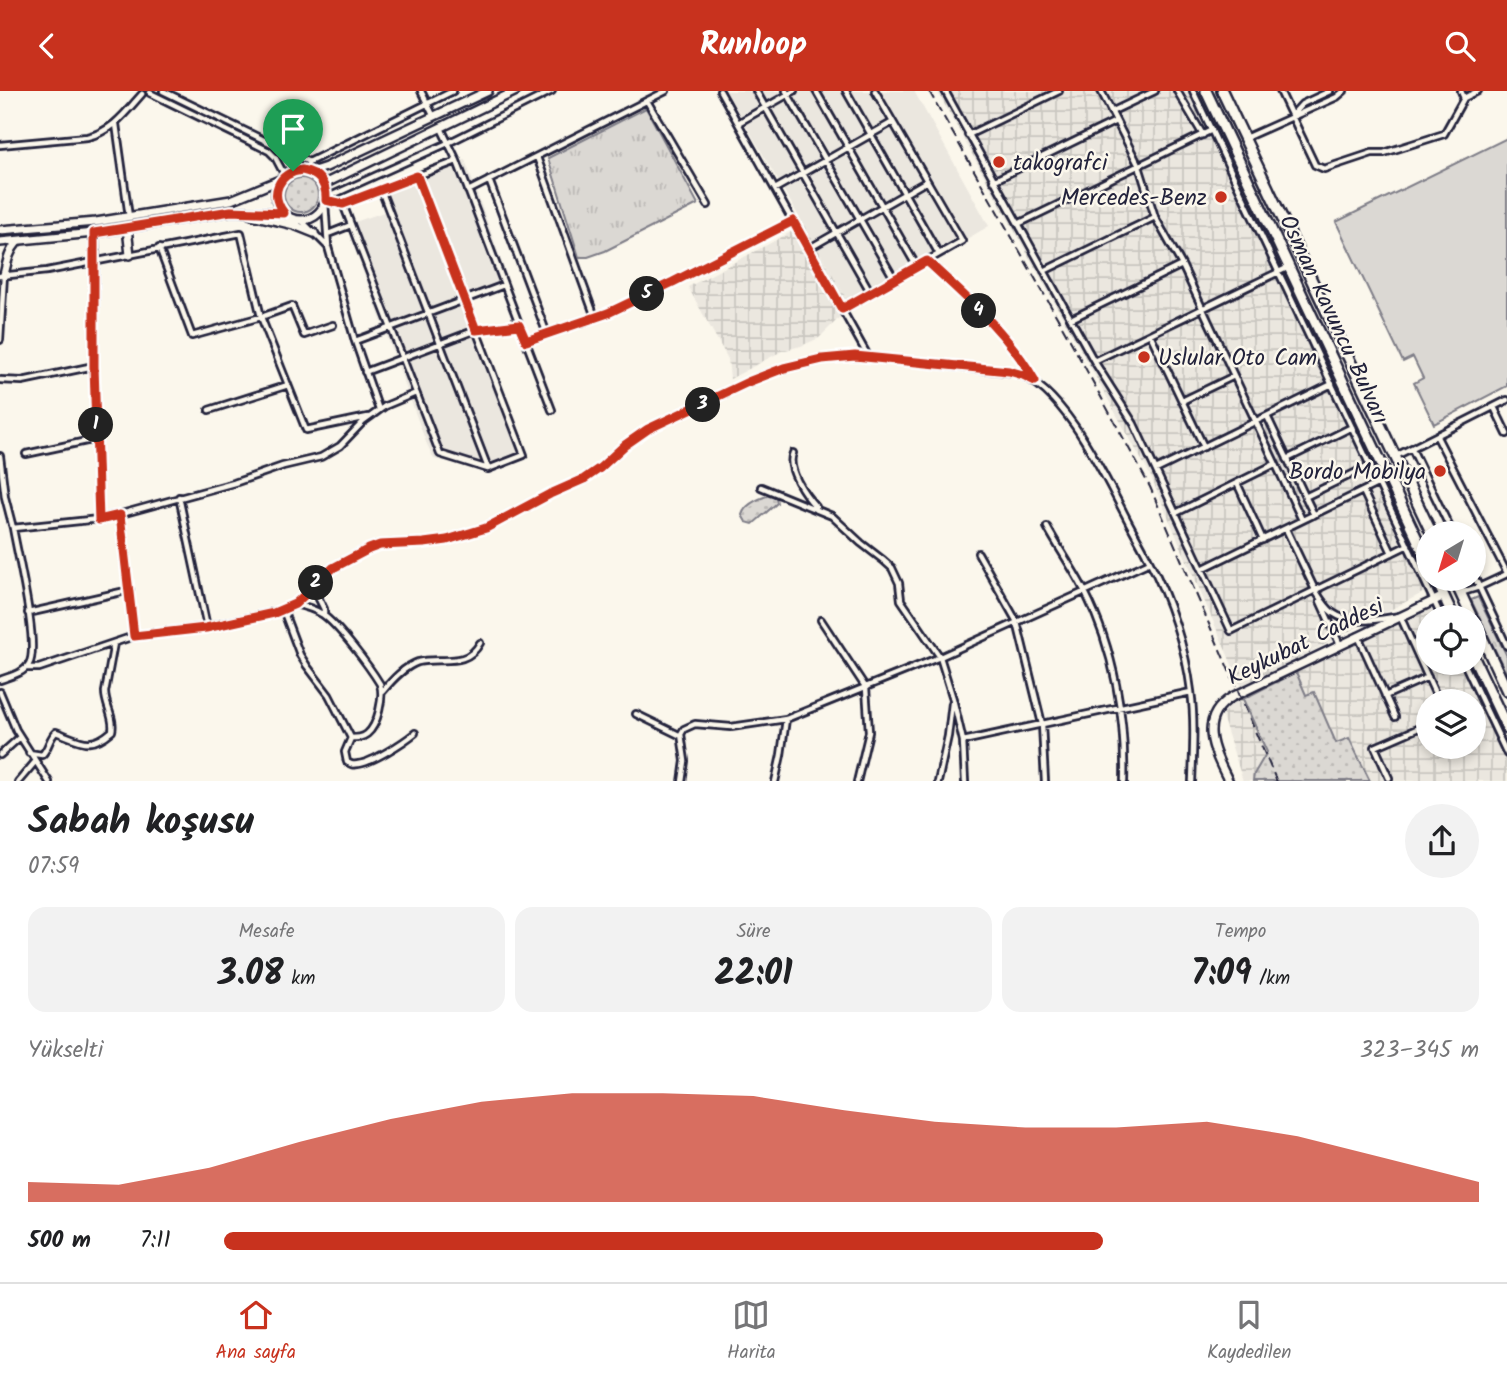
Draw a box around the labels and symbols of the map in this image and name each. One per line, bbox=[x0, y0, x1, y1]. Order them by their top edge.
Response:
pin bbox=[263, 99, 323, 171]
place label: takografci bbox=[1013, 146, 1109, 182]
marker: takografci bbox=[991, 154, 1007, 170]
place label: Mercedes-Benz bbox=[1061, 181, 1207, 217]
marker: Mercedes-Benz bbox=[1213, 189, 1229, 205]
street label: Osman Kavuncu Bulvarı bbox=[1269, 209, 1398, 431]
pin: 5 bbox=[630, 277, 664, 311]
pin: 4 bbox=[962, 293, 996, 329]
place label: Uslular Oto Cam bbox=[1158, 341, 1317, 377]
marker: Uslular Oto Cam bbox=[1136, 349, 1152, 365]
pin: 3 bbox=[686, 387, 720, 423]
pin: 1 bbox=[78, 407, 114, 443]
place label: Bordo Mobilya bbox=[1289, 455, 1426, 491]
marker: Bordo Mobilya bbox=[1432, 463, 1448, 479]
north arrow bbox=[1416, 521, 1486, 591]
pin: 2 bbox=[298, 566, 334, 601]
street label: Keykubat Caddesi bbox=[1221, 589, 1392, 696]

